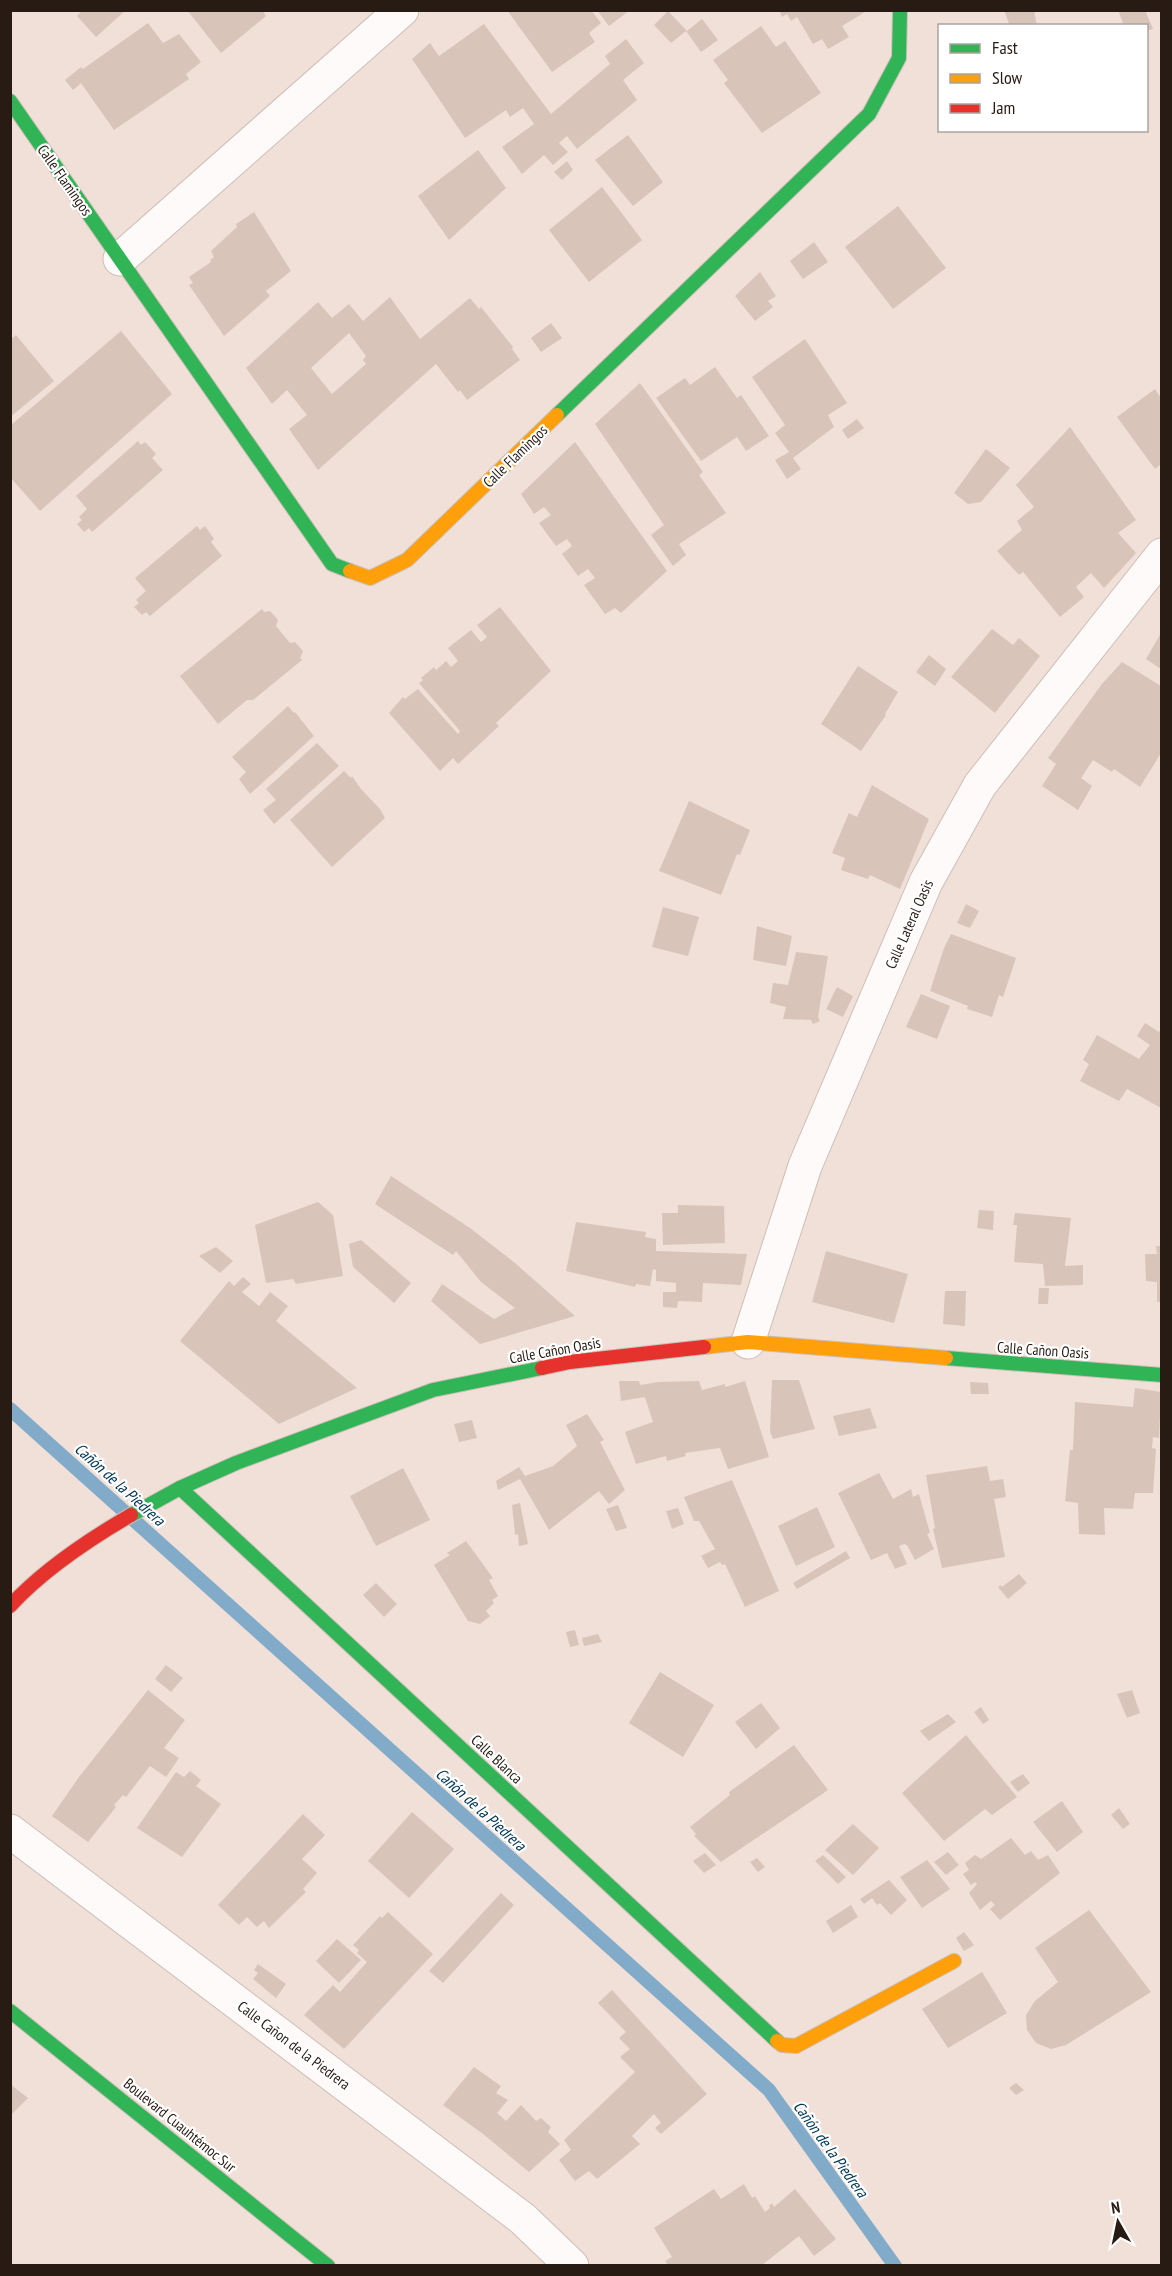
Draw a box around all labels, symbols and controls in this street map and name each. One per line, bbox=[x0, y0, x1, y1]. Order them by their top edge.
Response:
legend bbox=[938, 24, 1148, 132]
text: Fast bbox=[992, 36, 1018, 59]
text: Slow bbox=[992, 66, 1023, 89]
text: Jam bbox=[991, 96, 1015, 119]
street label: Calle Flamingos bbox=[34, 141, 96, 219]
street label: Calle Flamingos bbox=[479, 421, 551, 491]
street label: Calle Lateral Oasis bbox=[881, 876, 937, 972]
street label: Calle Cañon Oasis bbox=[508, 1333, 602, 1367]
street label: Calle Cañon Oasis bbox=[996, 1337, 1090, 1363]
water label: Cañón de la Piedrera bbox=[71, 1438, 170, 1531]
street label: Calle Blanca bbox=[467, 1730, 527, 1788]
water label: Cañón de la Piedrera bbox=[432, 1763, 531, 1856]
street label: Calle Cañon de la Piedrera bbox=[234, 1996, 354, 2094]
street label: Boulevard Cuauhtémoc Sur bbox=[120, 2074, 241, 2177]
water label: Cañón de la Piedrera bbox=[789, 2097, 874, 2202]
north arrow bbox=[1088, 2192, 1148, 2252]
text: N bbox=[1110, 2197, 1121, 2218]

